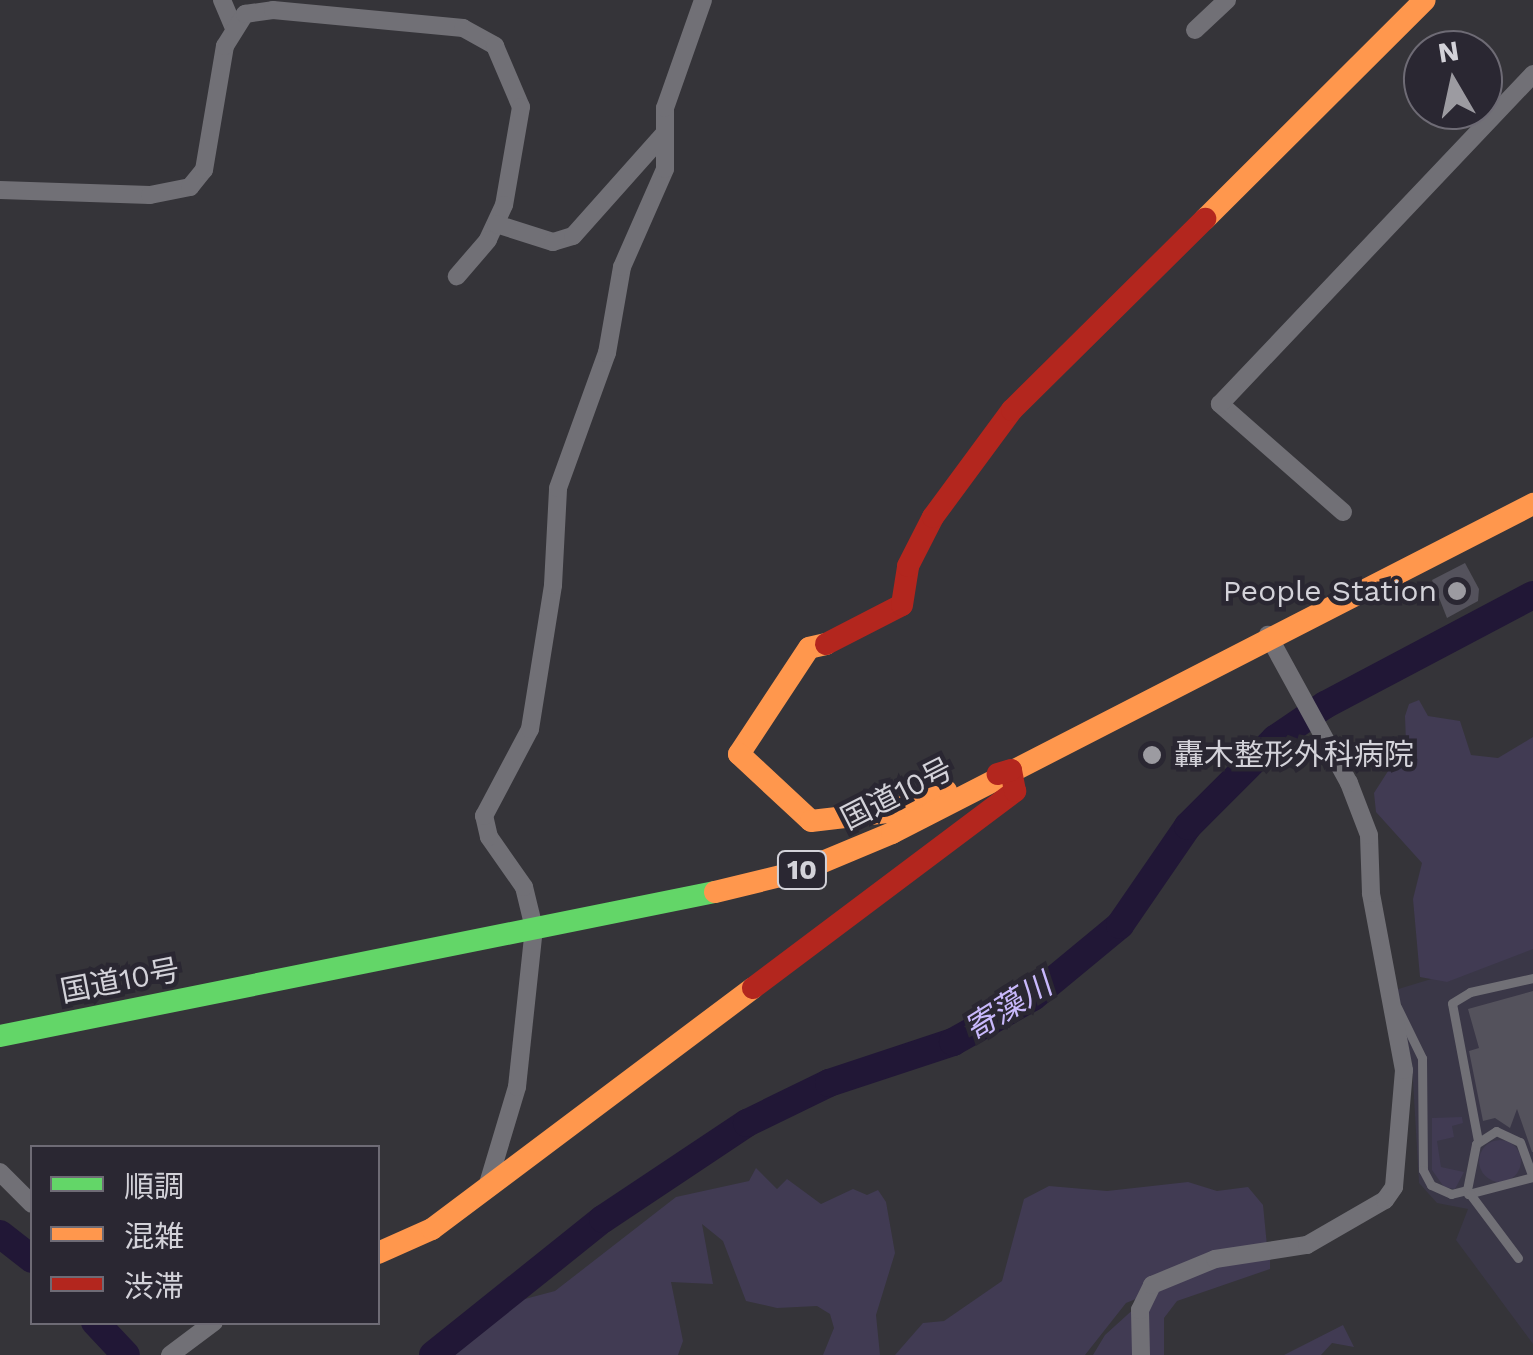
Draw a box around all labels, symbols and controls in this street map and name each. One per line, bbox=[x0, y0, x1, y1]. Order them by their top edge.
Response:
north arrow bbox=[1403, 30, 1503, 130]
text: N bbox=[1436, 34, 1461, 70]
place label: People Station bbox=[1223, 573, 1437, 609]
marker: People Station bbox=[1446, 580, 1468, 602]
place label: 轟木整形外科病院 bbox=[1174, 737, 1414, 773]
marker: 轟木整形外科病院 bbox=[1139, 742, 1165, 768]
street label: 国道10号 bbox=[835, 751, 959, 837]
road number: 10 bbox=[774, 847, 830, 893]
street label: 国道10号 bbox=[57, 952, 183, 1010]
water label: 寄藻川 bbox=[957, 965, 1059, 1049]
legend bbox=[30, 1145, 380, 1325]
text: 順調 bbox=[124, 1169, 184, 1204]
text: 混雑 bbox=[124, 1219, 184, 1254]
text: 渋滞 bbox=[124, 1269, 184, 1304]

